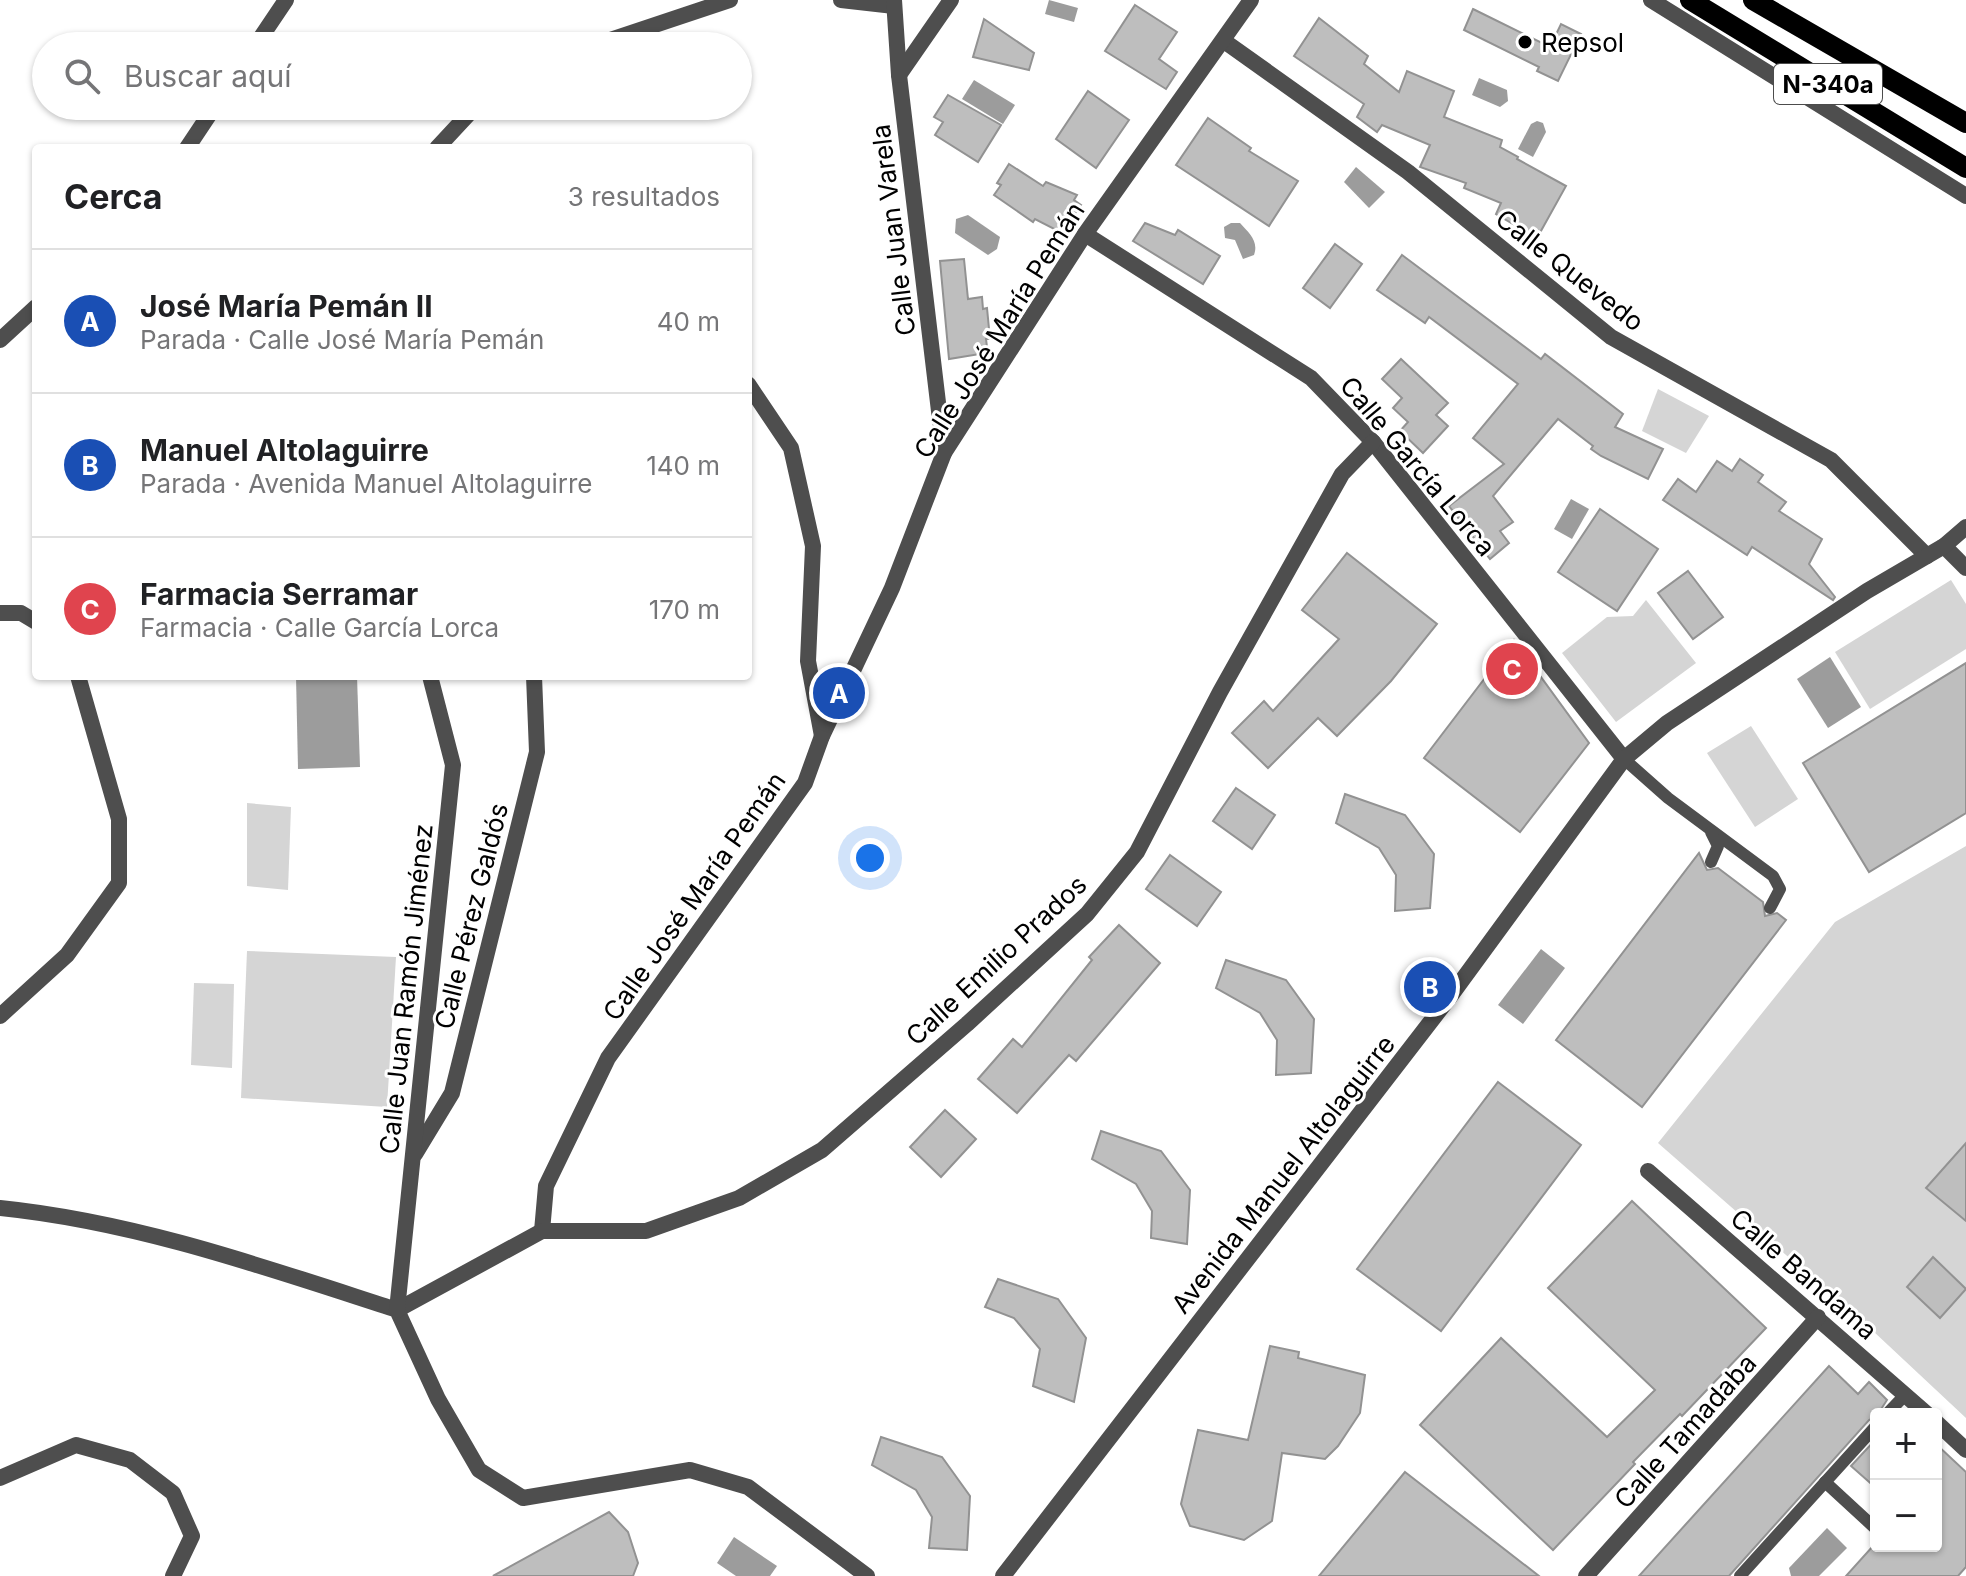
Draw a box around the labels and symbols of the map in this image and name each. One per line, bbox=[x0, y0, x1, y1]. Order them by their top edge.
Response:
place label: Repsol bbox=[1541, 27, 1624, 58]
marker: Repsol bbox=[1516, 33, 1534, 51]
road number: N-340a bbox=[1774, 64, 1882, 104]
street label: Calle Juan Varela bbox=[865, 123, 921, 337]
street label: Calle José María Pemán bbox=[907, 196, 1091, 464]
street label: Calle Quevedo bbox=[1490, 203, 1650, 337]
street label: Calle García Lorca bbox=[1334, 370, 1502, 562]
pin: C bbox=[1486, 639, 1538, 699]
pin: A bbox=[813, 663, 865, 723]
street label: Calle José María Pemán bbox=[596, 766, 792, 1026]
street label: Calle Pérez Galdós bbox=[428, 800, 514, 1032]
street label: Calle Juan Ramón Jiménez bbox=[373, 822, 439, 1156]
your location bbox=[850, 838, 890, 878]
street label: Calle Emilio Prados bbox=[899, 868, 1093, 1052]
pin: B bbox=[1404, 957, 1456, 1017]
street label: Avenida Manuel Altolaguirre bbox=[1165, 1029, 1401, 1319]
street label: Calle Bandama bbox=[1725, 1202, 1883, 1346]
street label: Calle Tamadaba bbox=[1608, 1347, 1762, 1515]

